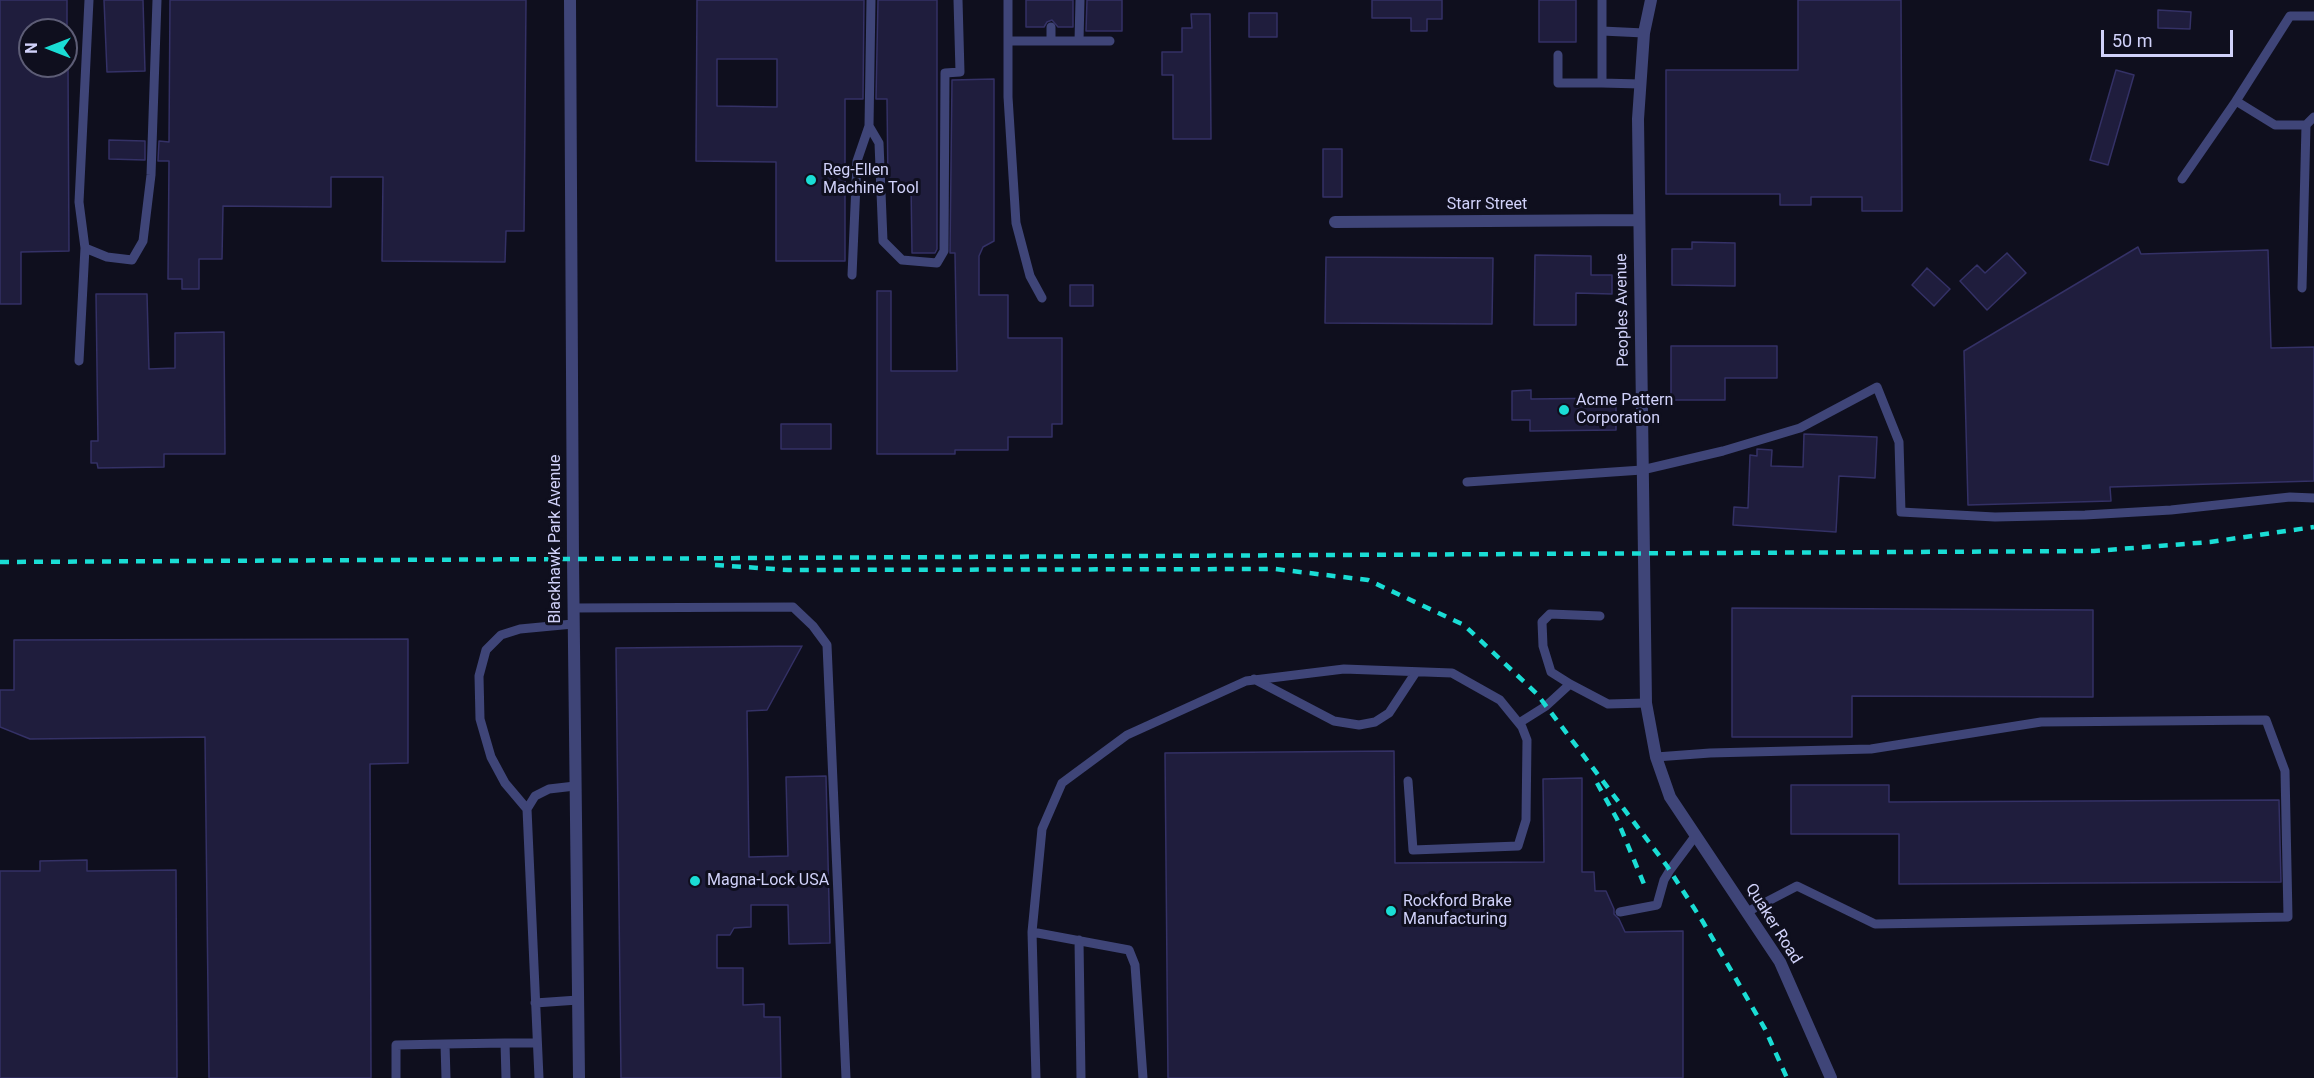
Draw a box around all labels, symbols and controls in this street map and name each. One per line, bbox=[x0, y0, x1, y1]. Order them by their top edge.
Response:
north arrow bbox=[18, 18, 78, 78]
scale bar bbox=[2104, 18, 2236, 56]
text: 50 m bbox=[2112, 30, 2152, 51]
text: N bbox=[22, 42, 41, 54]
place label: Reg-Ellen Machine Tool bbox=[823, 161, 919, 199]
marker: Reg-Ellen Machine Tool bbox=[804, 173, 818, 187]
street label: Starr Street bbox=[1447, 195, 1527, 215]
street label: Peoples Avenue bbox=[1612, 253, 1634, 367]
place label: Acme Pattern Corporation bbox=[1576, 391, 1673, 429]
marker: Acme Pattern Corporation bbox=[1557, 403, 1571, 417]
street label: Blackhawk Park Avenue bbox=[546, 454, 566, 624]
place label: Magna-Lock USA bbox=[707, 871, 829, 891]
marker: Magna-Lock USA bbox=[688, 874, 702, 888]
street label: Quaker Road bbox=[1741, 880, 1805, 968]
place label: Rockford Brake Manufacturing bbox=[1403, 892, 1512, 930]
marker: Rockford Brake Manufacturing bbox=[1384, 904, 1398, 918]

